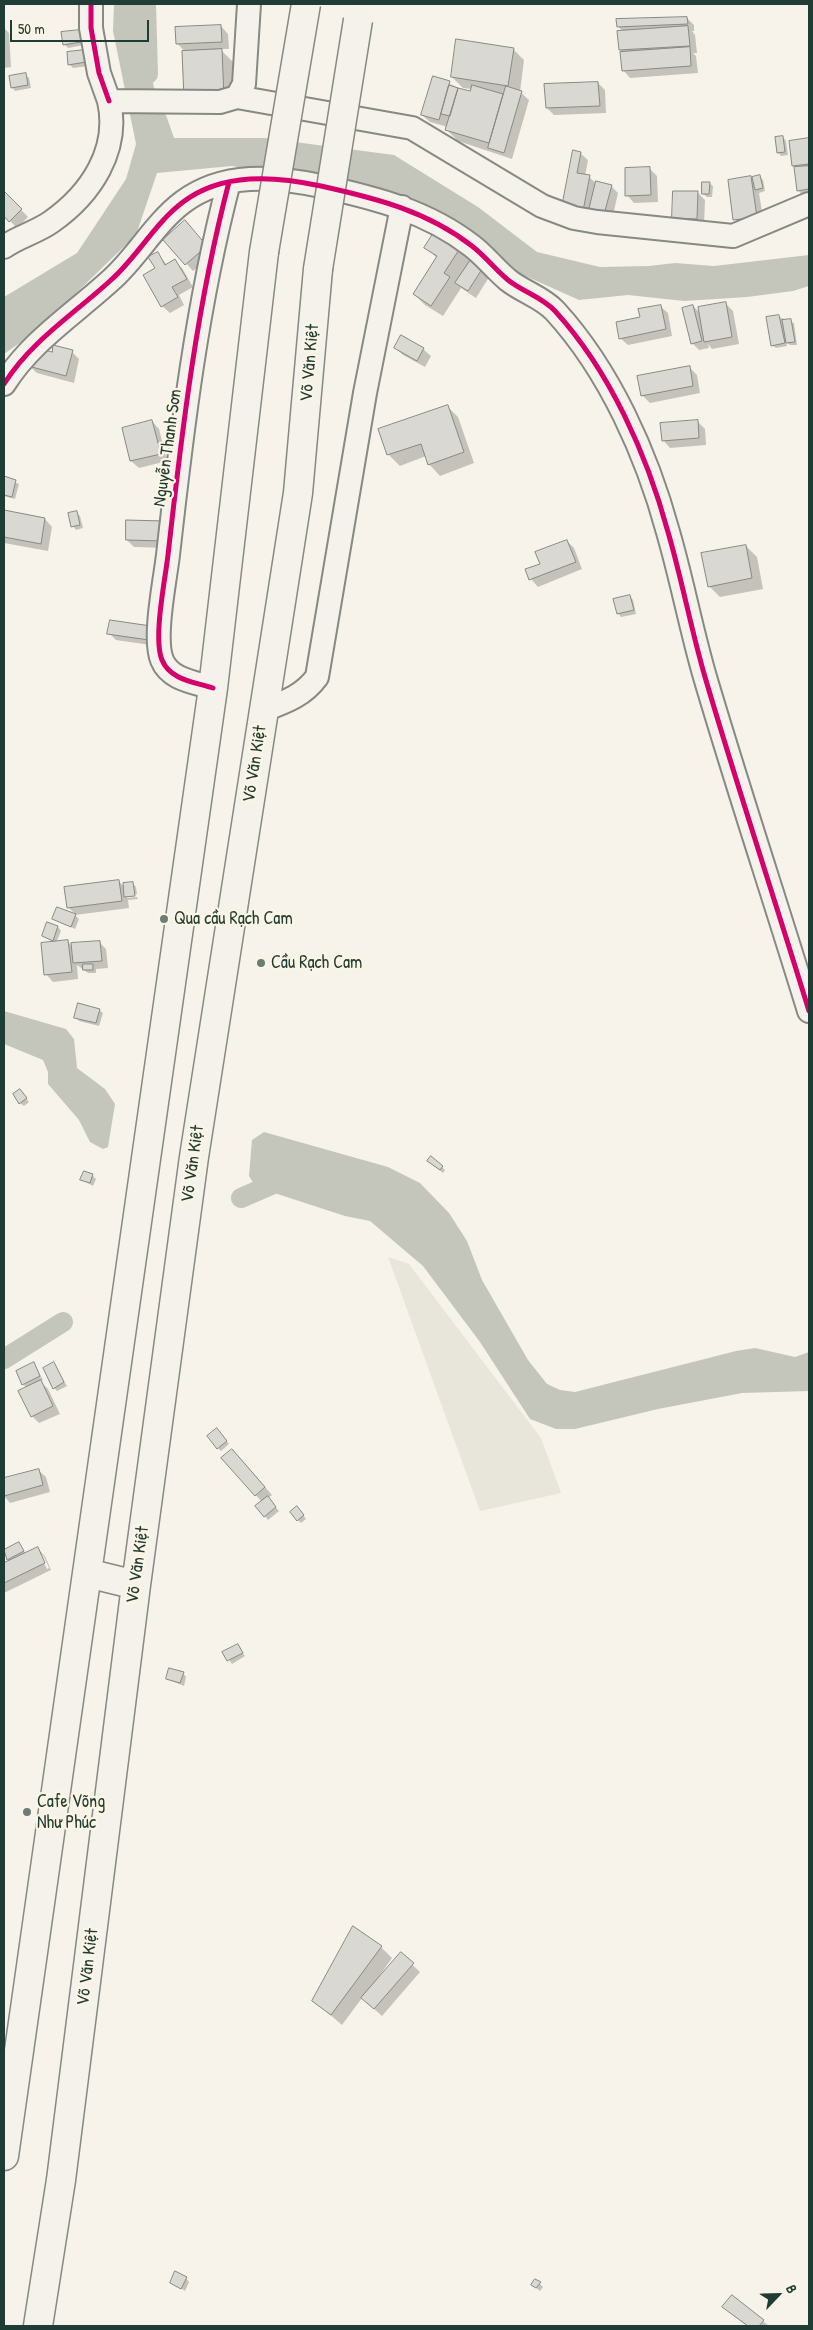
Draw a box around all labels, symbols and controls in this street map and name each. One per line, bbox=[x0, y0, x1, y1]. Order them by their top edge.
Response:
scale bar bbox=[12, 10, 151, 42]
text: 50 m bbox=[18, 18, 45, 39]
street label: Võ Văn Kiệt bbox=[296, 323, 324, 403]
street label: Nguyễn Thanh Sơn bbox=[149, 388, 187, 508]
street label: Võ Văn Kiệt bbox=[238, 724, 272, 804]
place label: Qua cầu Rạch Cam bbox=[174, 908, 293, 930]
marker: Qua cầu Rạch Cam bbox=[158, 913, 170, 925]
place label: Cầu Rạch Cam bbox=[271, 952, 362, 974]
marker: Cầu Rạch Cam bbox=[255, 957, 267, 969]
street label: Võ Văn Kiệt bbox=[177, 1124, 209, 1204]
street label: Võ Văn Kiệt bbox=[122, 1525, 154, 1605]
place label: Cafe Võng Như Phúc bbox=[37, 1791, 105, 1834]
marker: Cafe Võng Như Phúc bbox=[21, 1806, 33, 1818]
street label: Võ Văn Kiệt bbox=[73, 1927, 103, 2007]
north arrow bbox=[753, 2270, 803, 2320]
text: B bbox=[782, 2282, 802, 2296]

